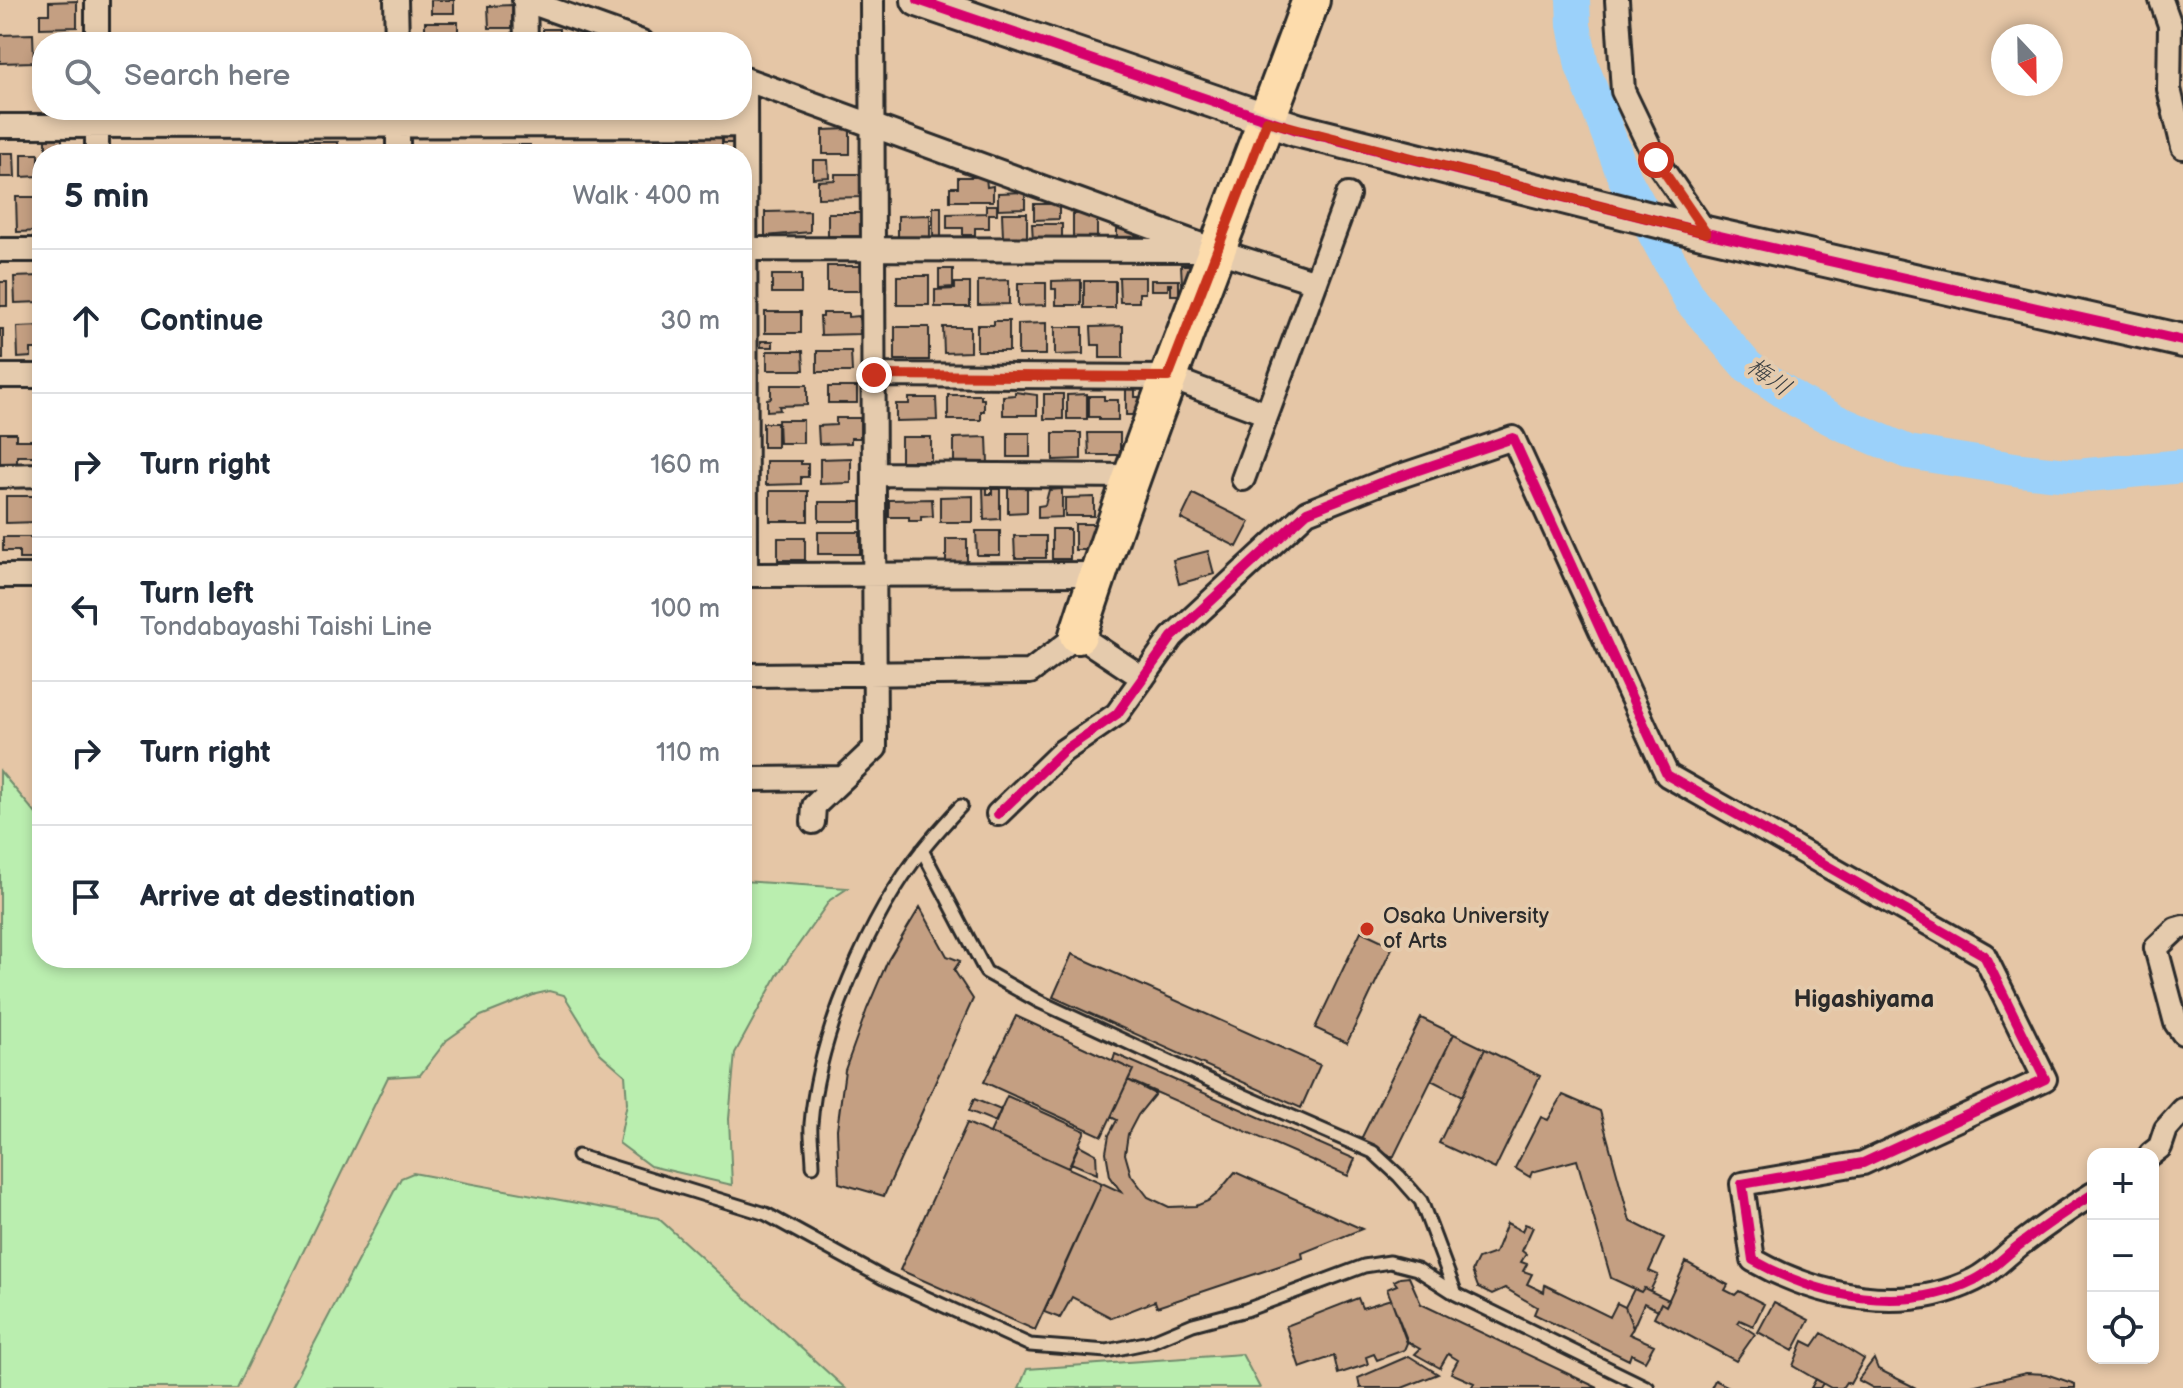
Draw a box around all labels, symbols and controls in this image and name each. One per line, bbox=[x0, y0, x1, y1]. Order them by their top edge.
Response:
north arrow bbox=[1991, 24, 2063, 96]
search box bbox=[32, 32, 752, 120]
icon: search bbox=[60, 54, 104, 98]
text: Search here bbox=[124, 58, 290, 94]
route start bbox=[1638, 142, 1674, 178]
text: 5 min bbox=[64, 176, 149, 217]
text: Walk · 400 m bbox=[573, 181, 720, 212]
icon: ahead bbox=[64, 299, 108, 343]
text: Continue bbox=[140, 303, 263, 339]
text: 30 m bbox=[660, 306, 720, 337]
water label: 梅川 bbox=[1741, 351, 1797, 403]
route end bbox=[856, 357, 892, 393]
icon: right bbox=[64, 443, 108, 487]
text: Turn right bbox=[140, 447, 271, 483]
text: 160 m bbox=[650, 450, 720, 481]
text: Turn left bbox=[140, 576, 254, 612]
icon: left bbox=[64, 587, 108, 631]
text: 100 m bbox=[651, 594, 720, 625]
text: Tondabayashi Taishi Line bbox=[140, 612, 432, 643]
icon: right bbox=[64, 731, 108, 775]
text: Turn right bbox=[140, 735, 271, 771]
text: 110 m bbox=[656, 738, 720, 769]
icon: arrive bbox=[64, 875, 108, 919]
text: Arrive at destination bbox=[140, 879, 416, 915]
place label: Osaka University of Arts bbox=[1383, 903, 1549, 955]
marker: Osaka University of Arts bbox=[1358, 920, 1376, 938]
district label: Higashiyama bbox=[1794, 985, 1934, 1014]
map controls bbox=[2087, 1148, 2159, 1364]
button: + bbox=[2087, 1148, 2159, 1220]
button: − bbox=[2087, 1220, 2159, 1292]
button: locate bbox=[2087, 1292, 2159, 1364]

